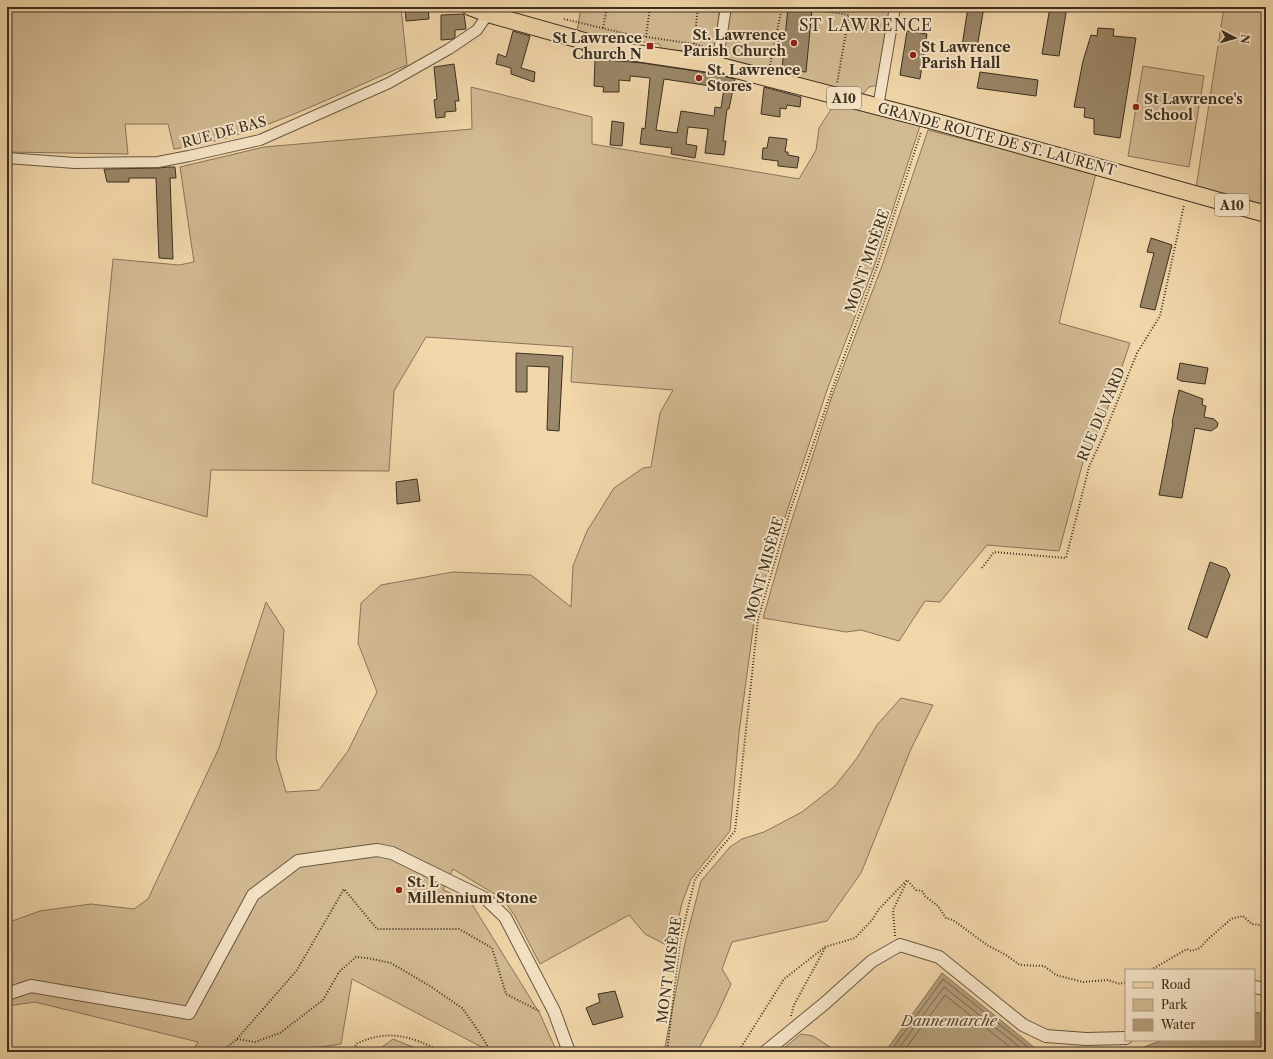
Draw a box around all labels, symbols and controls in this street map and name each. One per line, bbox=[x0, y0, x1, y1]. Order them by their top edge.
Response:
district label: ST LAWRENCE bbox=[799, 15, 933, 35]
north arrow bbox=[1215, 18, 1255, 58]
place label: St. Lawrence Parish Church bbox=[683, 26, 786, 60]
place label: St Lawrence Church N bbox=[552, 29, 642, 63]
text: N bbox=[1237, 34, 1252, 45]
marker: St. Lawrence Parish Church bbox=[789, 38, 799, 48]
place label: St Lawrence Parish Hall bbox=[921, 38, 1011, 72]
marker: St Lawrence Church N bbox=[645, 41, 655, 51]
marker: St Lawrence Parish Hall bbox=[908, 50, 918, 60]
place label: St. Lawrence Stores bbox=[707, 61, 800, 95]
marker: St. Lawrence Stores bbox=[694, 73, 704, 83]
road number: A10 bbox=[827, 87, 861, 109]
place label: St Lawrence's School bbox=[1144, 90, 1243, 124]
street label: GRANDE ROUTE DE ST. LAURENT bbox=[876, 98, 1119, 180]
marker: St Lawrence's School bbox=[1131, 102, 1141, 112]
street label: RUE DE BAS bbox=[180, 112, 268, 152]
road number: A10 bbox=[1215, 194, 1249, 216]
street label: MONT MISÈRE bbox=[841, 207, 893, 315]
street label: RUE DU VARD bbox=[1073, 364, 1129, 464]
street label: MONT MISÈRE bbox=[740, 514, 788, 624]
place label: St. L Millennium Stone bbox=[407, 873, 537, 907]
marker: St. L Millennium Stone bbox=[394, 885, 404, 895]
street label: MONT MISÈRE bbox=[653, 915, 685, 1025]
legend bbox=[1125, 969, 1255, 1041]
text: Road bbox=[1161, 977, 1191, 992]
text: Park bbox=[1161, 997, 1188, 1012]
water label: Dannemarche bbox=[900, 1011, 998, 1030]
text: Water bbox=[1160, 1017, 1195, 1032]

